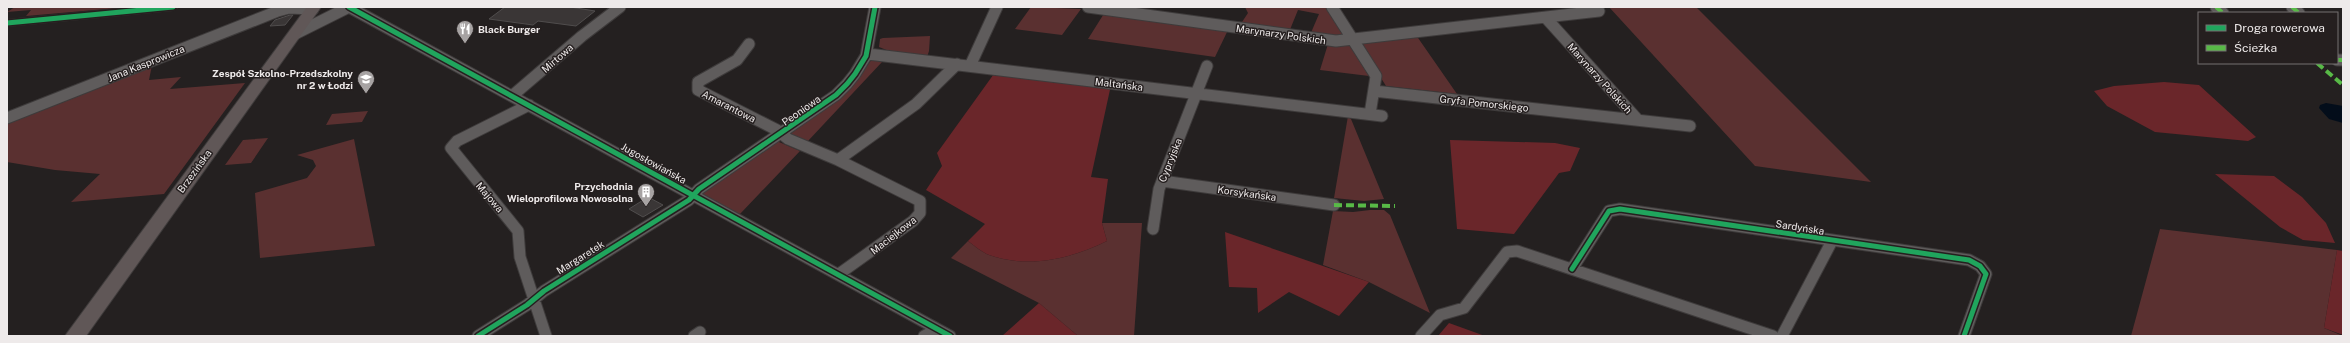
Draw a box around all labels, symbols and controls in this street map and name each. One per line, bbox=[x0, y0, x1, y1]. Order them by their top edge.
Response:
legend bbox=[2198, 12, 2338, 64]
restaurant icon: Black Burger bbox=[455, 19, 475, 44]
text: Droga rowerowa bbox=[2234, 21, 2325, 35]
street label: Marynarzy Polskich bbox=[1235, 22, 1327, 46]
place label: Black Burger bbox=[478, 23, 540, 35]
street label: Marynarzy Polskich bbox=[1565, 40, 1635, 116]
street label: Mirtowa bbox=[539, 41, 575, 75]
text: Ścieżka bbox=[2234, 41, 2277, 55]
street label: Jana Kasprowicza bbox=[106, 42, 186, 84]
place label: Zespół Szkolno-Przedszkolny nr 2 w Łodzi bbox=[212, 67, 353, 91]
school or university icon: Zespół Szkolno-Przedszkolny nr 2 w Łodzi bbox=[356, 69, 376, 94]
street label: Maltańska bbox=[1094, 75, 1144, 93]
street label: Amarantowa bbox=[700, 87, 758, 125]
street label: Peoniowa bbox=[779, 92, 823, 128]
street label: Gryfa Pomorskiego bbox=[1439, 92, 1529, 114]
street label: Cypryjska bbox=[1156, 136, 1184, 184]
street label: Jugosłowiańska bbox=[619, 140, 689, 186]
street label: Brzezińska bbox=[174, 147, 214, 195]
street label: Majowa bbox=[474, 180, 506, 214]
place label: Przychodnia Wieloprofilowa Nowosolna bbox=[507, 180, 633, 204]
building icon: Przychodnia Wieloprofilowa Nowosolna bbox=[636, 182, 656, 207]
street label: Korsykańska bbox=[1217, 183, 1277, 203]
street label: Maciejkowa bbox=[868, 213, 918, 257]
street label: Sardyńska bbox=[1775, 217, 1825, 237]
street label: Margaretek bbox=[554, 237, 606, 276]

